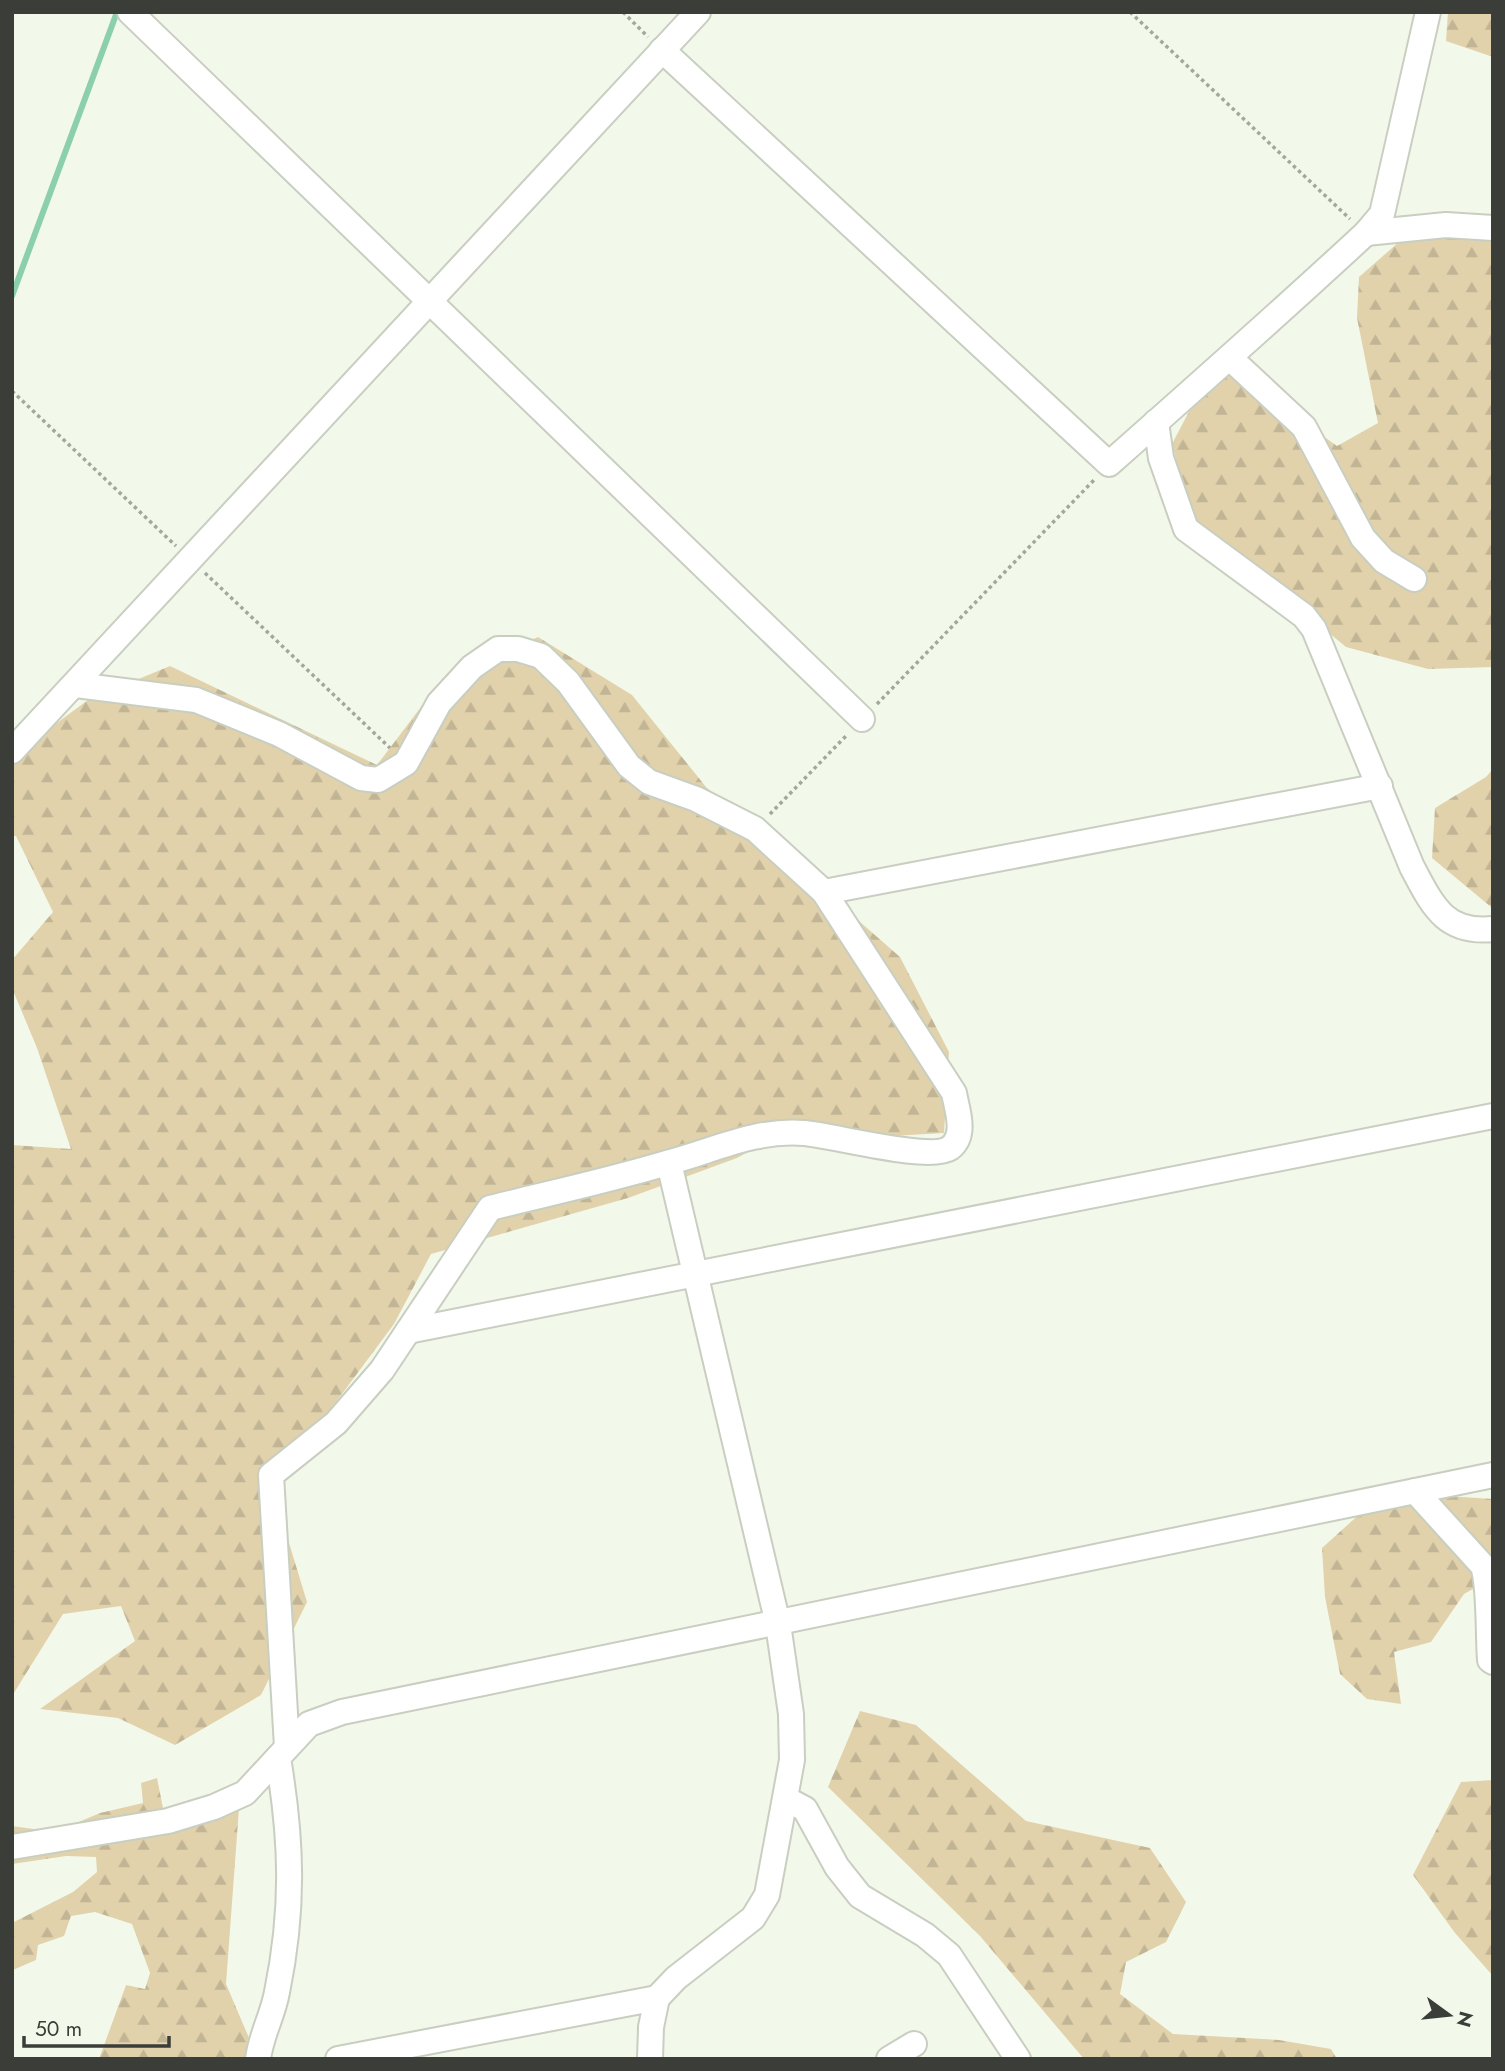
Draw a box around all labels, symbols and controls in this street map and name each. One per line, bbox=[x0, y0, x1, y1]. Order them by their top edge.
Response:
north arrow bbox=[1414, 1980, 1484, 2050]
scale bar bbox=[24, 2004, 170, 2048]
text: N bbox=[1450, 2008, 1480, 2030]
text: 50 m bbox=[35, 2014, 82, 2044]

